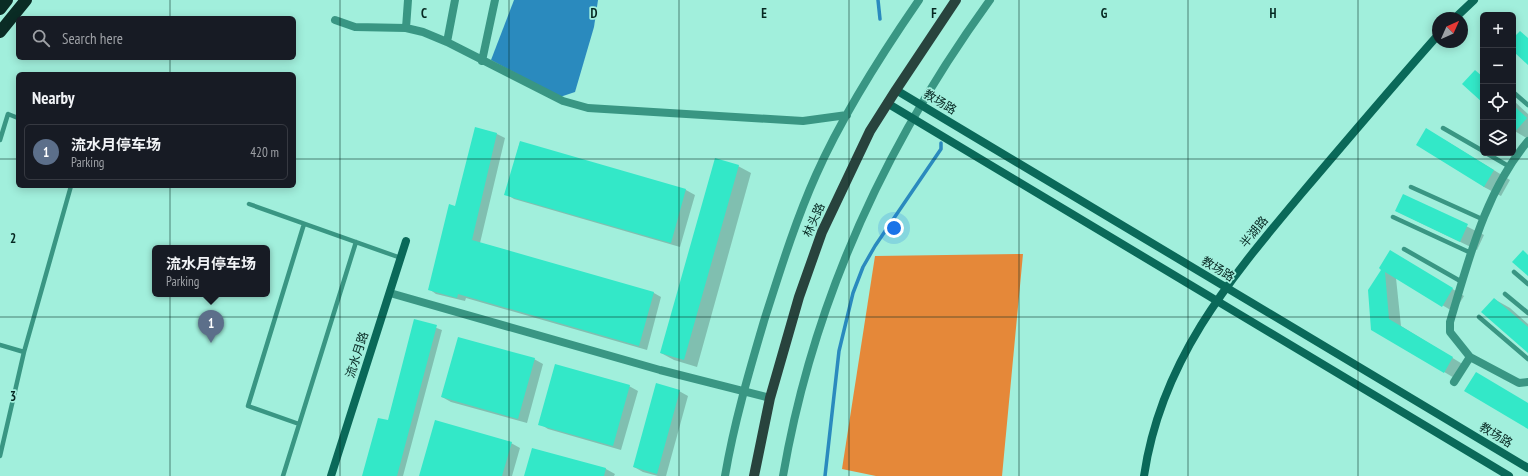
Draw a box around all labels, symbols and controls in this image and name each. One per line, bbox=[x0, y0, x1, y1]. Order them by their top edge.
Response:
text: C bbox=[421, 5, 427, 22]
text: D bbox=[591, 5, 598, 22]
text: E bbox=[761, 5, 767, 22]
text: F bbox=[931, 5, 937, 22]
text: G bbox=[1101, 5, 1108, 22]
text: H bbox=[1270, 5, 1277, 22]
north arrow bbox=[1432, 12, 1468, 48]
map controls bbox=[1480, 12, 1516, 156]
button: + bbox=[1480, 12, 1516, 48]
search box bbox=[16, 16, 296, 60]
icon: search bbox=[30, 27, 52, 49]
text: Search here bbox=[62, 29, 123, 48]
button: − bbox=[1480, 48, 1516, 84]
button: locate bbox=[1480, 84, 1516, 120]
street label: 教场路 bbox=[921, 86, 960, 117]
text: Nearby bbox=[32, 87, 75, 109]
button: layers bbox=[1480, 120, 1516, 156]
text: 流水月停车场 bbox=[71, 135, 161, 154]
text: 1 bbox=[43, 144, 49, 161]
text: 420 m bbox=[250, 144, 279, 161]
text: Parking bbox=[71, 154, 104, 171]
street label: 林头路 bbox=[799, 200, 828, 239]
street label: 半湖路 bbox=[1236, 213, 1271, 250]
your location bbox=[884, 218, 904, 238]
text: 2 bbox=[10, 230, 16, 247]
popup bbox=[152, 245, 270, 297]
street label: 教场路 bbox=[1199, 253, 1238, 284]
text: 流水月停车场 bbox=[166, 254, 256, 273]
text: Parking bbox=[166, 273, 199, 290]
pin: 1 bbox=[198, 310, 224, 343]
street label: 流水月路 bbox=[342, 330, 371, 380]
text: 3 bbox=[10, 388, 16, 405]
street label: 教场路 bbox=[1477, 419, 1516, 450]

